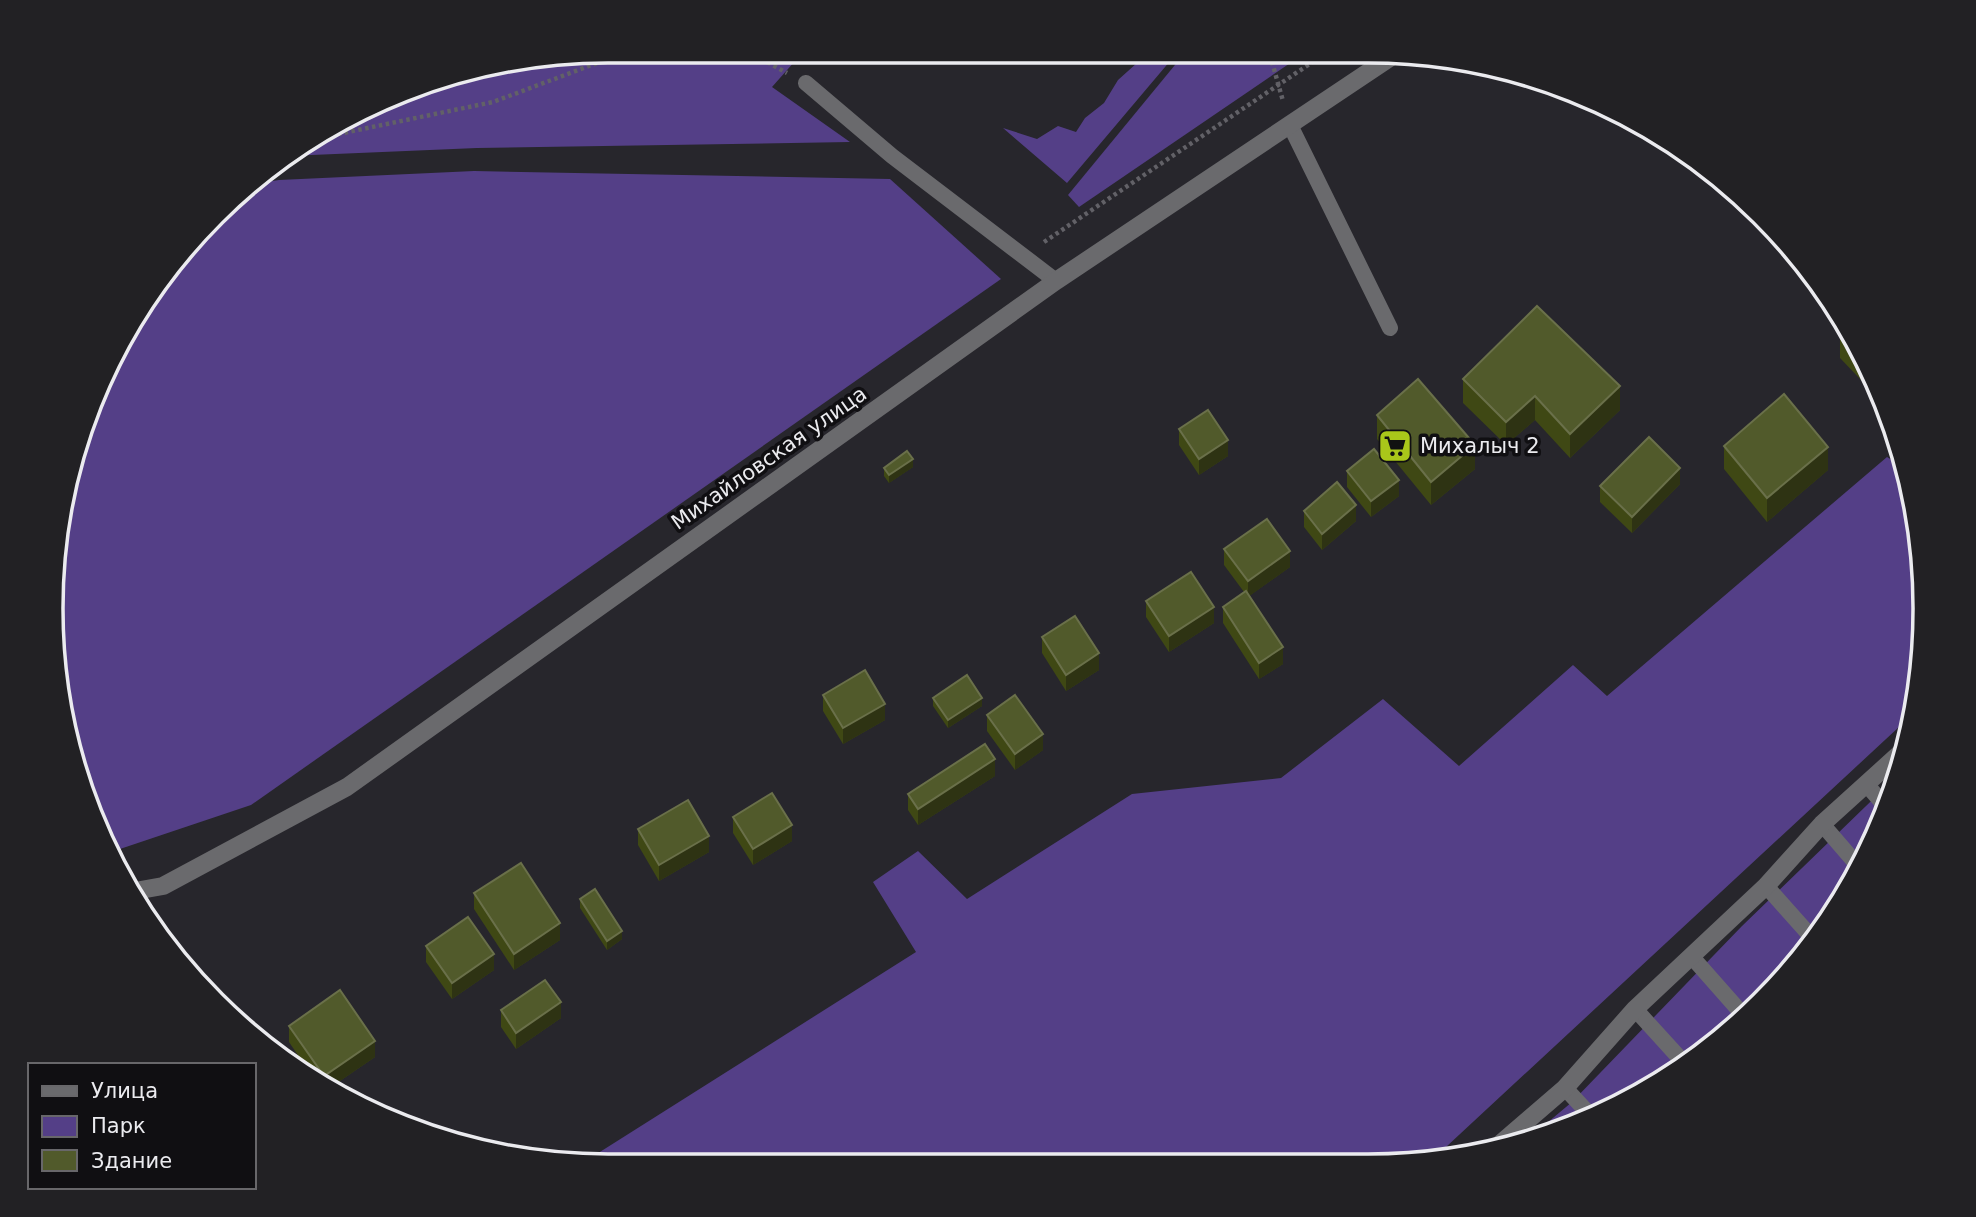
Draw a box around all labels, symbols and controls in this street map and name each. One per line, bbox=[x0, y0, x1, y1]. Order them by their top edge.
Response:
street label: Михайловская улица bbox=[667, 382, 871, 534]
supermarket icon: Михалыч 2 bbox=[1376, 427, 1414, 465]
place label: Михалыч 2 bbox=[1420, 434, 1540, 458]
legend bbox=[28, 1063, 256, 1189]
text: Улица bbox=[91, 1079, 158, 1103]
text: Парк bbox=[91, 1114, 146, 1138]
text: Здание bbox=[91, 1149, 172, 1173]

